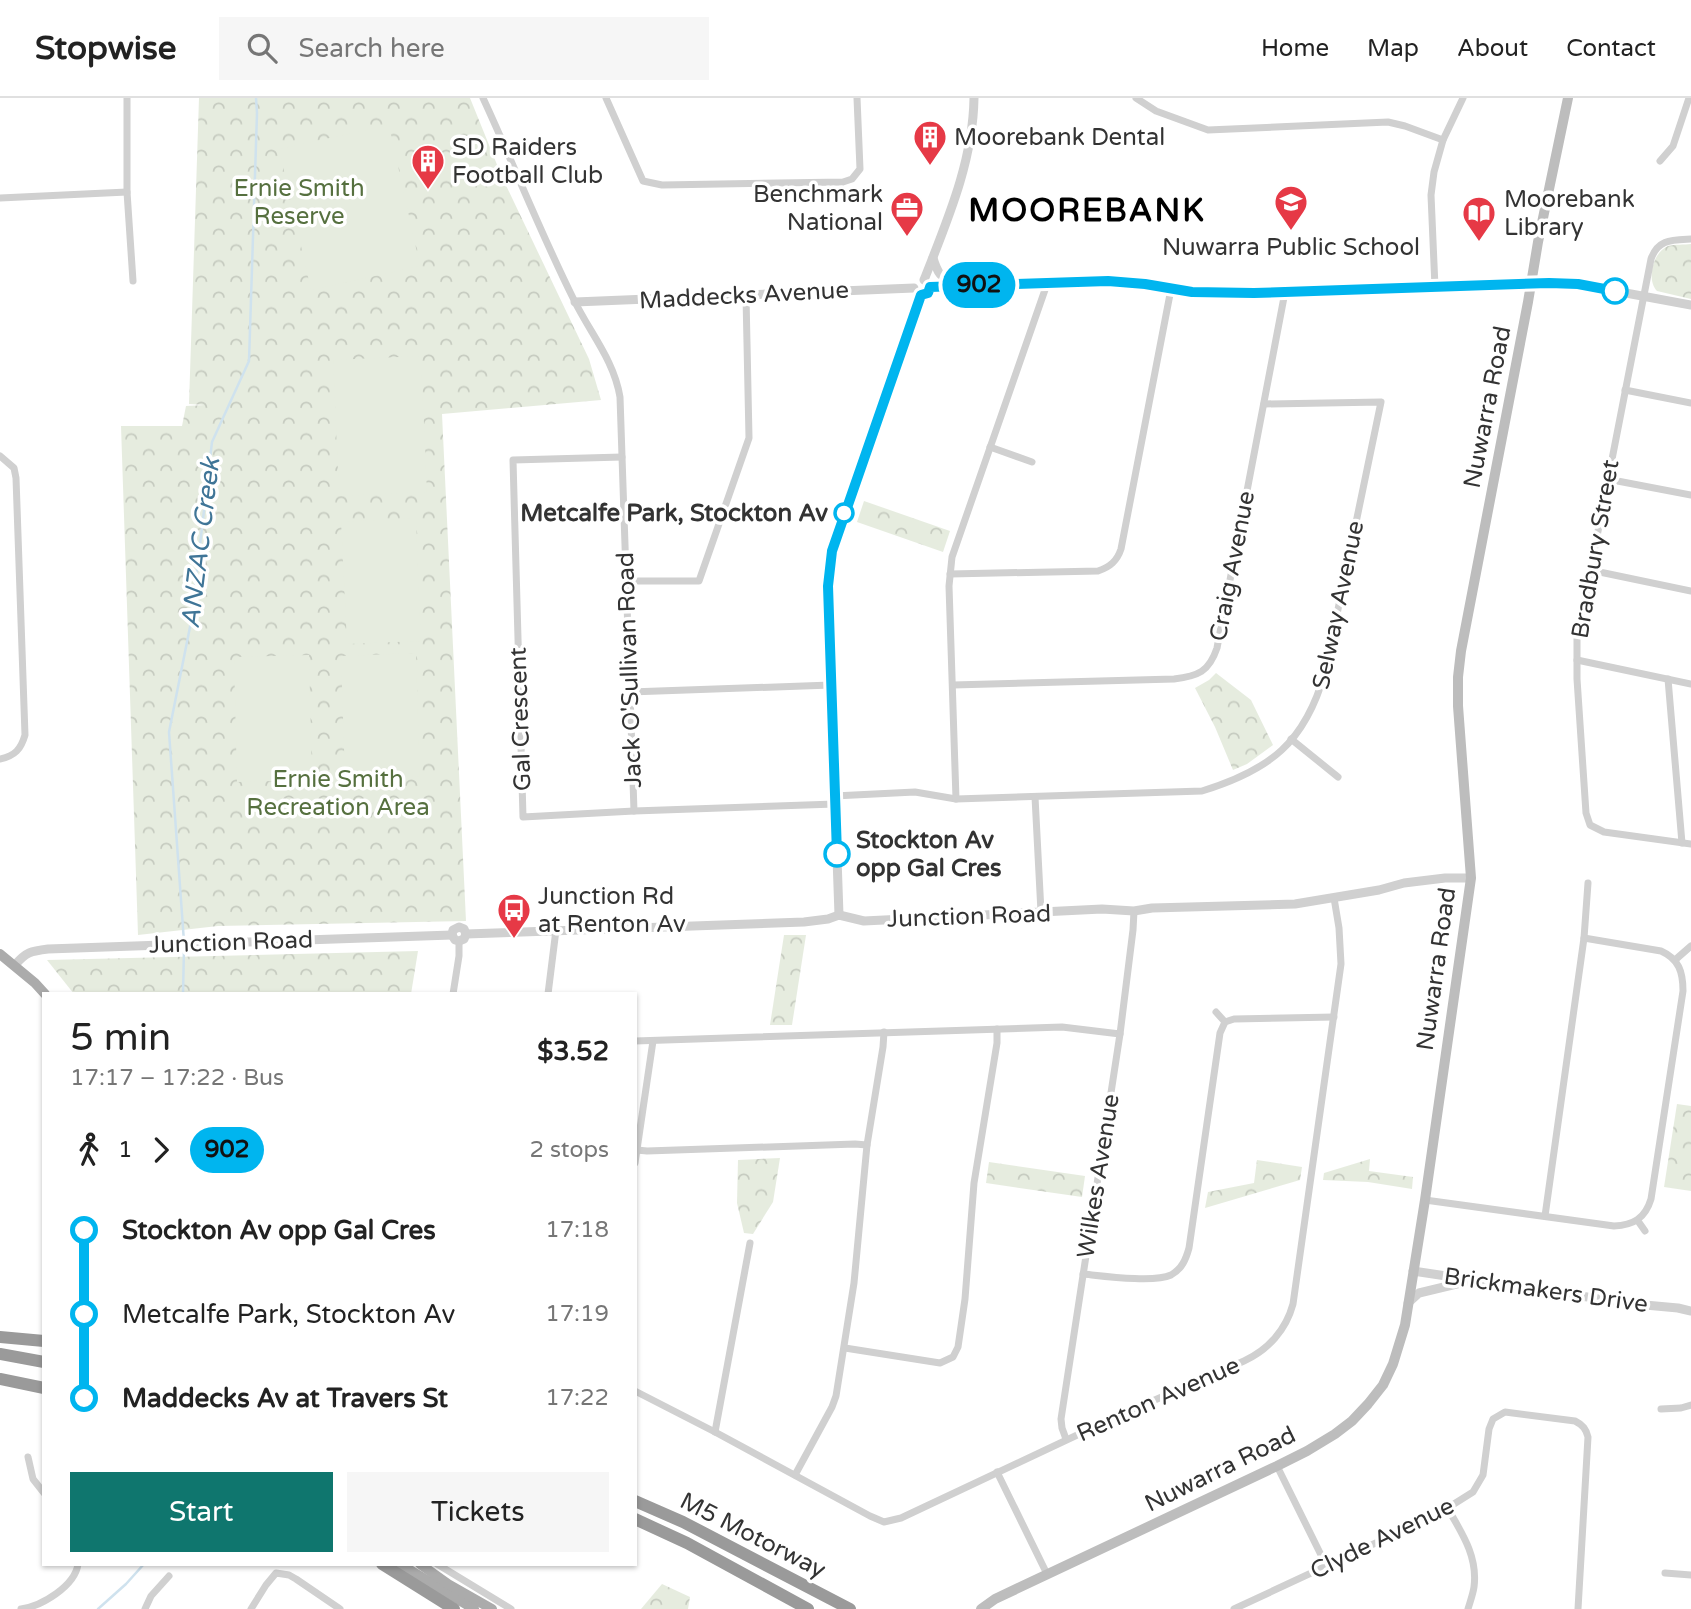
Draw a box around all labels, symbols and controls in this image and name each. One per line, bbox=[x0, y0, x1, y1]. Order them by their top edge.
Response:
search box bbox=[219, 17, 709, 80]
text: Stopwise bbox=[35, 29, 177, 68]
icon: search bbox=[243, 29, 281, 67]
text: Search here bbox=[299, 33, 445, 64]
text: Home bbox=[1261, 34, 1329, 63]
text: Map bbox=[1367, 34, 1419, 63]
text: About bbox=[1457, 34, 1528, 63]
text: Contact bbox=[1566, 34, 1656, 63]
building icon: Moorebank Dental bbox=[911, 118, 949, 167]
place label: Moorebank Dental bbox=[954, 123, 1165, 152]
place label: SD Raiders Football Club bbox=[452, 133, 603, 190]
building icon: SD Raiders Football Club bbox=[409, 142, 447, 191]
park label: Ernie Smith Reserve bbox=[233, 174, 365, 231]
place label: Benchmark National bbox=[753, 180, 883, 237]
school or university icon: Nuwarra Public School bbox=[1272, 183, 1310, 232]
place label: Moorebank Library bbox=[1504, 185, 1635, 242]
office icon: Benchmark National bbox=[888, 189, 926, 238]
district label: MOOREBANK bbox=[968, 192, 1206, 230]
library icon: Moorebank Library bbox=[1460, 194, 1498, 243]
place label: Nuwarra Public School bbox=[1162, 233, 1420, 262]
line badge: 902 bbox=[939, 262, 1019, 308]
text: 902 bbox=[956, 270, 1002, 299]
street label: Maddecks Avenue bbox=[638, 276, 850, 315]
unlabelled marker bbox=[1602, 278, 1628, 304]
street label: Nuwarra Road bbox=[1458, 324, 1517, 491]
water label: ANZAC Creek bbox=[175, 454, 227, 630]
street label: Bradbury Street bbox=[1566, 457, 1625, 641]
street label: Craig Avenue bbox=[1204, 489, 1261, 644]
place label: Metcalfe Park, Stockton Av bbox=[520, 499, 828, 528]
marker: Metcalfe Park, Stockton Av bbox=[834, 503, 854, 523]
street label: Selway Avenue bbox=[1306, 518, 1371, 692]
street label: Jack O'Sullivan Road bbox=[611, 552, 648, 788]
street label: Gal Crescent bbox=[503, 646, 538, 791]
park label: Ernie Smith Recreation Area bbox=[246, 765, 430, 822]
place label: Stockton Av opp Gal Cres bbox=[856, 826, 1001, 883]
marker: Stockton Av opp Gal Cres bbox=[824, 841, 850, 867]
place label: Junction Rd at Renton Av bbox=[538, 882, 686, 939]
street label: Nuwarra Road bbox=[1411, 886, 1462, 1052]
bus stop icon: Junction Rd at Renton Av bbox=[495, 891, 533, 940]
street label: Junction Road bbox=[886, 899, 1052, 934]
street label: Junction Road bbox=[148, 925, 314, 960]
text: 5 min bbox=[70, 1015, 171, 1061]
text: $3.52 bbox=[537, 1036, 609, 1067]
text: 17:17 – 17:22 · Bus bbox=[70, 1064, 284, 1092]
street label: Wilkes Avenue bbox=[1071, 1092, 1126, 1260]
icon: walk bbox=[70, 1131, 108, 1169]
icon: forward bbox=[142, 1131, 180, 1169]
text: 902 bbox=[204, 1135, 250, 1164]
text: 1 bbox=[118, 1136, 132, 1164]
text: 2 stops bbox=[529, 1136, 609, 1164]
text: Stockton Av opp Gal Cres bbox=[122, 1215, 436, 1246]
text: 17:18 bbox=[545, 1216, 609, 1244]
street label: Brickmakers Drive bbox=[1442, 1262, 1650, 1319]
text: Metcalfe Park, Stockton Av bbox=[122, 1299, 455, 1330]
text: 17:19 bbox=[545, 1300, 609, 1328]
street label: Renton Avenue bbox=[1072, 1351, 1244, 1448]
text: Maddecks Av at Travers St bbox=[122, 1383, 448, 1414]
text: 17:22 bbox=[545, 1384, 609, 1412]
street label: Nuwarra Road bbox=[1140, 1420, 1300, 1519]
button: Start bbox=[70, 1472, 333, 1552]
button: Tickets bbox=[347, 1472, 609, 1552]
street label: M5 Motorway bbox=[675, 1486, 831, 1585]
street label: Clyde Avenue bbox=[1306, 1491, 1459, 1586]

